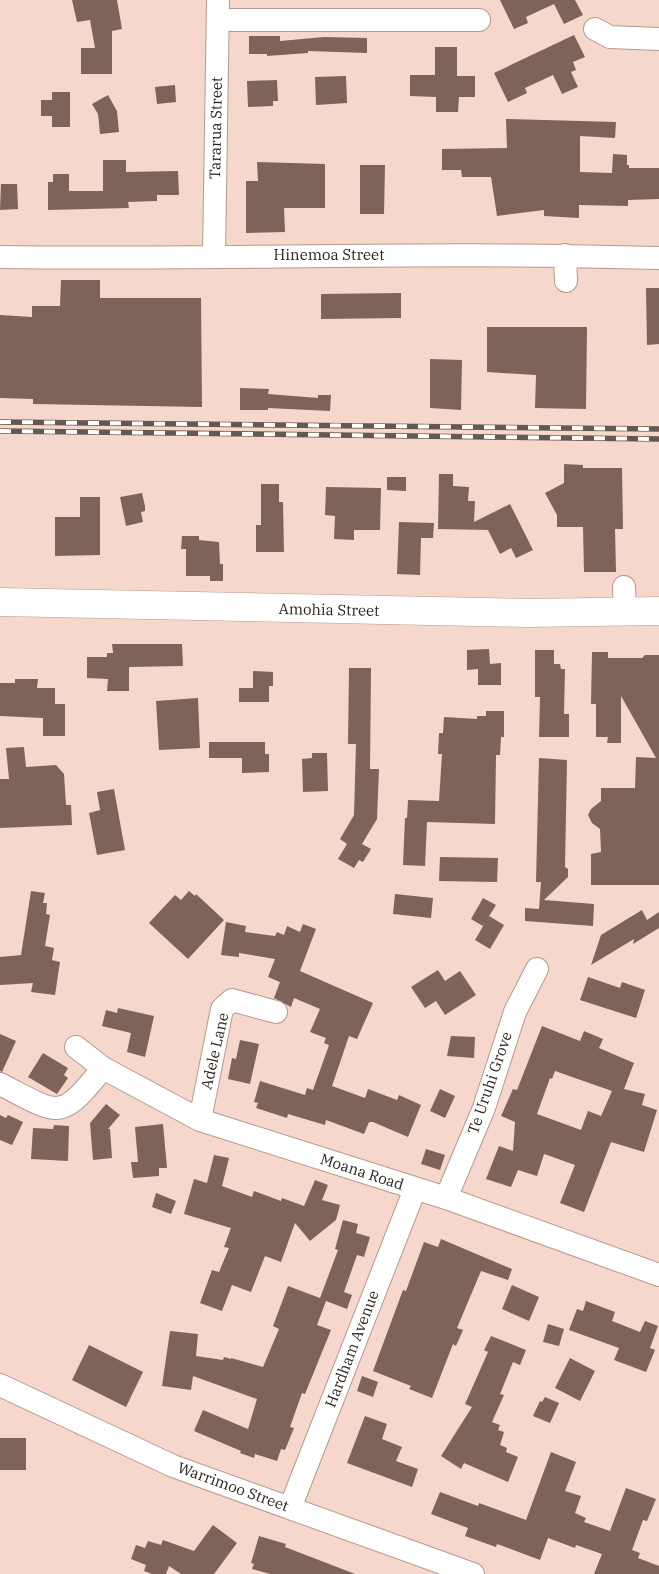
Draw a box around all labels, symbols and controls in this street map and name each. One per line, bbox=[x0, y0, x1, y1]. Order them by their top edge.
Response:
street label: Tararua Street bbox=[205, 77, 226, 179]
street label: Hinemoa Street bbox=[274, 245, 384, 264]
street label: Amohia Street bbox=[278, 599, 380, 620]
street label: Adele Lane bbox=[196, 1011, 233, 1091]
street label: Te Uruhi Grove bbox=[463, 1029, 516, 1137]
street label: Moana Road bbox=[318, 1149, 406, 1194]
street label: Hardham Avenue bbox=[320, 1288, 383, 1410]
street label: Warrimoo Street bbox=[175, 1458, 291, 1515]

